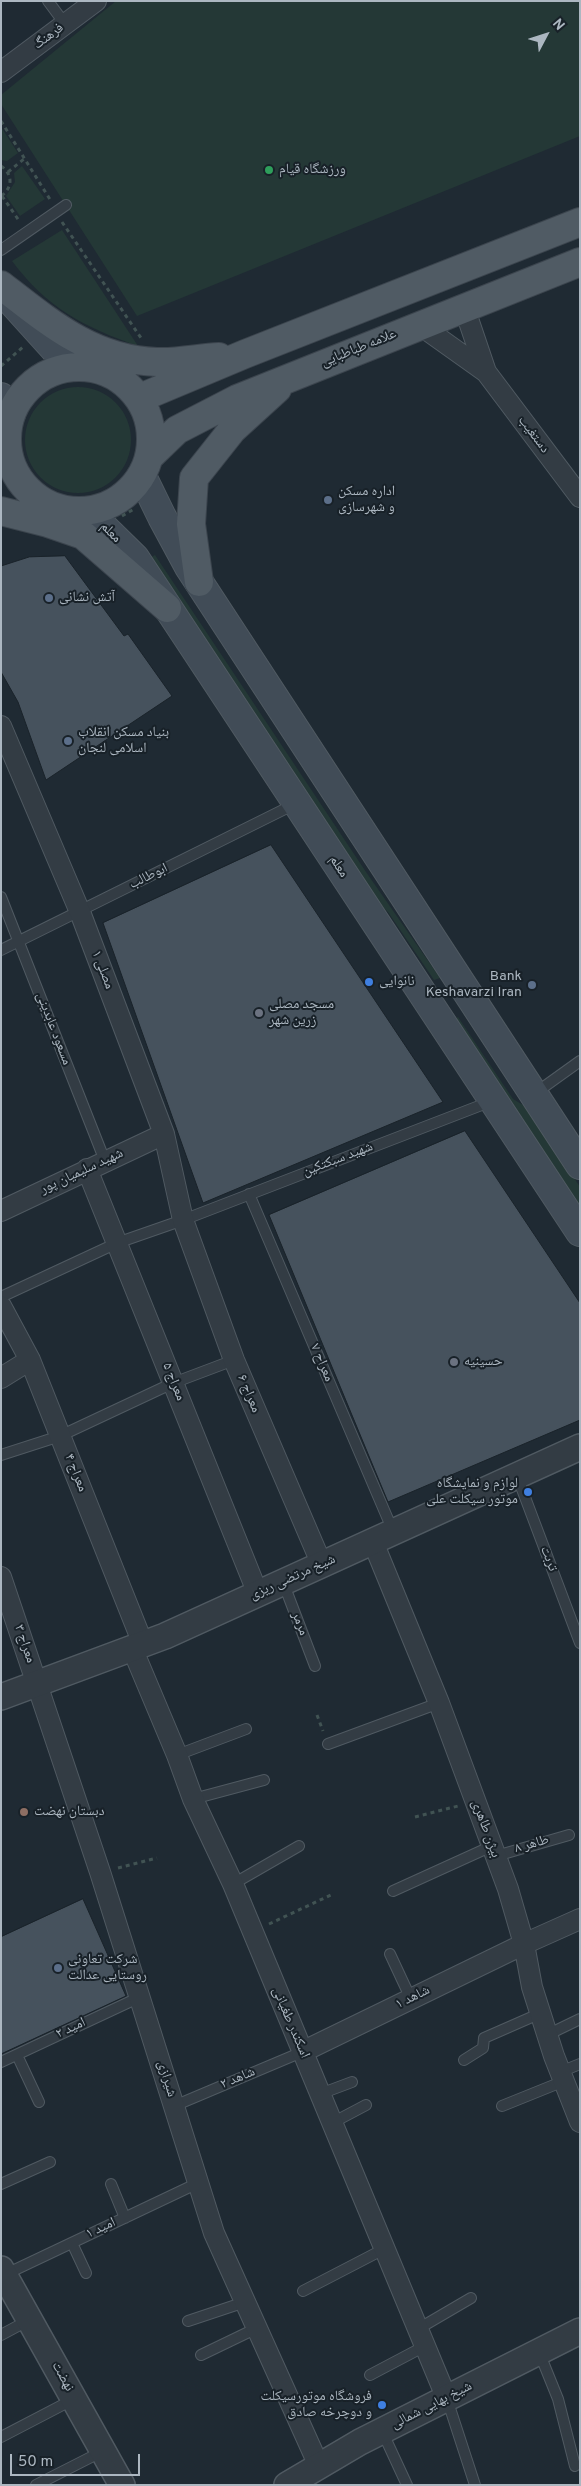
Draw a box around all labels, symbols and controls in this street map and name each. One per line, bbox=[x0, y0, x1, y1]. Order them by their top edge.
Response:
north arrow bbox=[521, 10, 571, 60]
text: N bbox=[548, 16, 568, 34]
street label: فرهنگ bbox=[31, 20, 67, 54]
place label: ورزشگاه قیام bbox=[279, 162, 346, 178]
marker: ورزشگاه قیام bbox=[263, 164, 275, 176]
street label: علامه طباطبایی bbox=[319, 326, 399, 372]
street label: دستغیب bbox=[514, 413, 552, 457]
place label: اداره مسکن و شهرسازی bbox=[338, 484, 395, 516]
marker: اداره مسکن و شهرسازی bbox=[322, 494, 334, 506]
street label: معلم bbox=[96, 519, 124, 547]
place label: آتش نشانی bbox=[59, 590, 115, 606]
marker: آتش نشانی bbox=[43, 592, 55, 604]
place label: بنیاد مسکن انقلاب اسلامی لنجان bbox=[78, 725, 169, 758]
marker: بنیاد مسکن انقلاب اسلامی لنجان bbox=[62, 735, 74, 747]
street label: معلم bbox=[325, 853, 351, 881]
street label: ابوطالب bbox=[127, 860, 171, 894]
street label: مصلی ۱ bbox=[87, 948, 117, 992]
place label: Bank Keshavarzi Iran bbox=[426, 969, 522, 1002]
place label: نانوایی bbox=[379, 974, 415, 990]
marker: نانوایی bbox=[363, 976, 375, 988]
marker: Bank Keshavarzi Iran bbox=[526, 979, 538, 991]
street label: مسعود عابدینی bbox=[31, 990, 75, 1068]
place label: مسجد مصلی زرین شهر bbox=[269, 997, 334, 1030]
marker: مسجد مصلی زرین شهر bbox=[253, 1007, 265, 1019]
street label: شهید سبکتکین bbox=[300, 1139, 376, 1181]
street label: شهید سلیمیان پور bbox=[38, 1145, 126, 1199]
street label: معراح ۷ bbox=[306, 1341, 336, 1385]
place label: حسینیه bbox=[464, 1354, 503, 1370]
marker: حسینیه bbox=[448, 1356, 460, 1368]
street label: معراج ۵ bbox=[158, 1360, 188, 1404]
street label: معراج ۶ bbox=[233, 1372, 263, 1416]
street label: معراج ۴ bbox=[60, 1451, 90, 1495]
place label: لوازم و نمایشگاه موتور سیکلت علی bbox=[426, 1476, 518, 1508]
marker: لوازم و نمایشگاه موتور سیکلت علی bbox=[522, 1486, 534, 1498]
street label: تربت bbox=[536, 1544, 560, 1574]
street label: شیخ مرتضی ریزی bbox=[248, 1552, 338, 1604]
street label: مرمر bbox=[287, 1610, 311, 1638]
street label: معراج ۳ bbox=[10, 1623, 38, 1665]
street label: بیژن طاهری bbox=[467, 1798, 503, 1860]
place label: دبستان نهضت bbox=[34, 1804, 105, 1820]
marker: دبستان نهضت bbox=[18, 1806, 30, 1818]
street label: طاهر ۸ bbox=[513, 1832, 551, 1858]
place label: شرکت تعاونی روستایی عدالت bbox=[68, 1952, 147, 1984]
marker: شرکت تعاونی روستایی عدالت bbox=[52, 1962, 64, 1974]
street label: شاهد ۱ bbox=[393, 1983, 433, 2013]
street label: اسکندر طغیانی bbox=[268, 1985, 312, 2061]
street label: امید ۲ bbox=[53, 2015, 89, 2043]
street label: شیرازی bbox=[153, 2059, 179, 2099]
street label: شاهد ۲ bbox=[218, 2064, 258, 2094]
street label: امید ۱ bbox=[83, 2215, 119, 2243]
street label: نهضت bbox=[47, 2359, 77, 2395]
street label: شیخ بهایی شمالی bbox=[389, 2378, 475, 2434]
place label: فروشگاه موتورسیکلت و دوچرخه صادق bbox=[260, 2389, 372, 2422]
marker: فروشگاه موتورسیکلت و دوچرخه صادق bbox=[376, 2399, 388, 2411]
scale bar bbox=[12, 2444, 142, 2476]
text: 50 m bbox=[18, 2453, 53, 2472]

